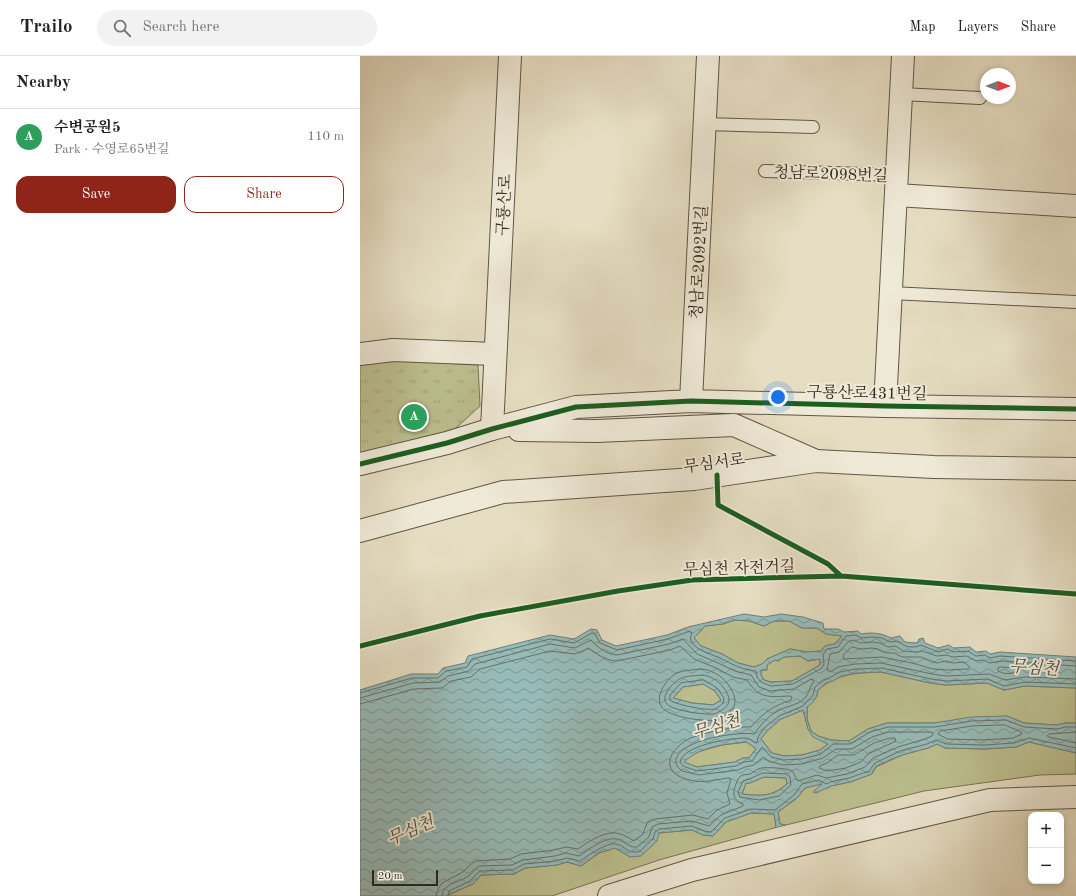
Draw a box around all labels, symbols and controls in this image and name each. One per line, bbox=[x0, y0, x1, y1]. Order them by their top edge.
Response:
search box bbox=[97, 10, 377, 46]
icon: search bbox=[111, 17, 133, 39]
text: Trailo bbox=[20, 18, 73, 37]
text: Search here bbox=[143, 20, 219, 35]
text: Map bbox=[910, 20, 936, 34]
text: Layers bbox=[958, 20, 999, 34]
text: Share bbox=[1021, 20, 1056, 34]
north arrow bbox=[980, 68, 1016, 104]
text: Nearby bbox=[16, 74, 71, 91]
text: 수변공원5 bbox=[54, 121, 121, 136]
text: A bbox=[24, 130, 34, 143]
text: 110 m bbox=[307, 130, 344, 143]
text: Park · 수영로65번길 bbox=[54, 143, 170, 156]
street label: 청남로2098번길 bbox=[773, 164, 888, 185]
street label: 구룡산로 bbox=[494, 173, 515, 236]
button: Save bbox=[16, 176, 176, 213]
button: Share bbox=[184, 176, 344, 213]
street label: 청남로2092번길 bbox=[688, 205, 711, 320]
street label: 구룡산로431번길 bbox=[807, 384, 927, 403]
your location bbox=[768, 387, 788, 407]
pin: A bbox=[401, 402, 427, 432]
street label: 무심서로 bbox=[682, 451, 747, 476]
street label: 무심천 자전거길 bbox=[682, 558, 796, 579]
water label: 무심천 bbox=[1009, 656, 1061, 679]
water label: 무심천 bbox=[690, 710, 744, 743]
water label: 무심천 bbox=[384, 811, 438, 849]
map controls bbox=[1028, 812, 1064, 884]
button: + bbox=[1028, 812, 1064, 848]
button: − bbox=[1028, 848, 1064, 884]
scale bar bbox=[372, 868, 438, 887]
text: 20 m bbox=[378, 871, 403, 882]

